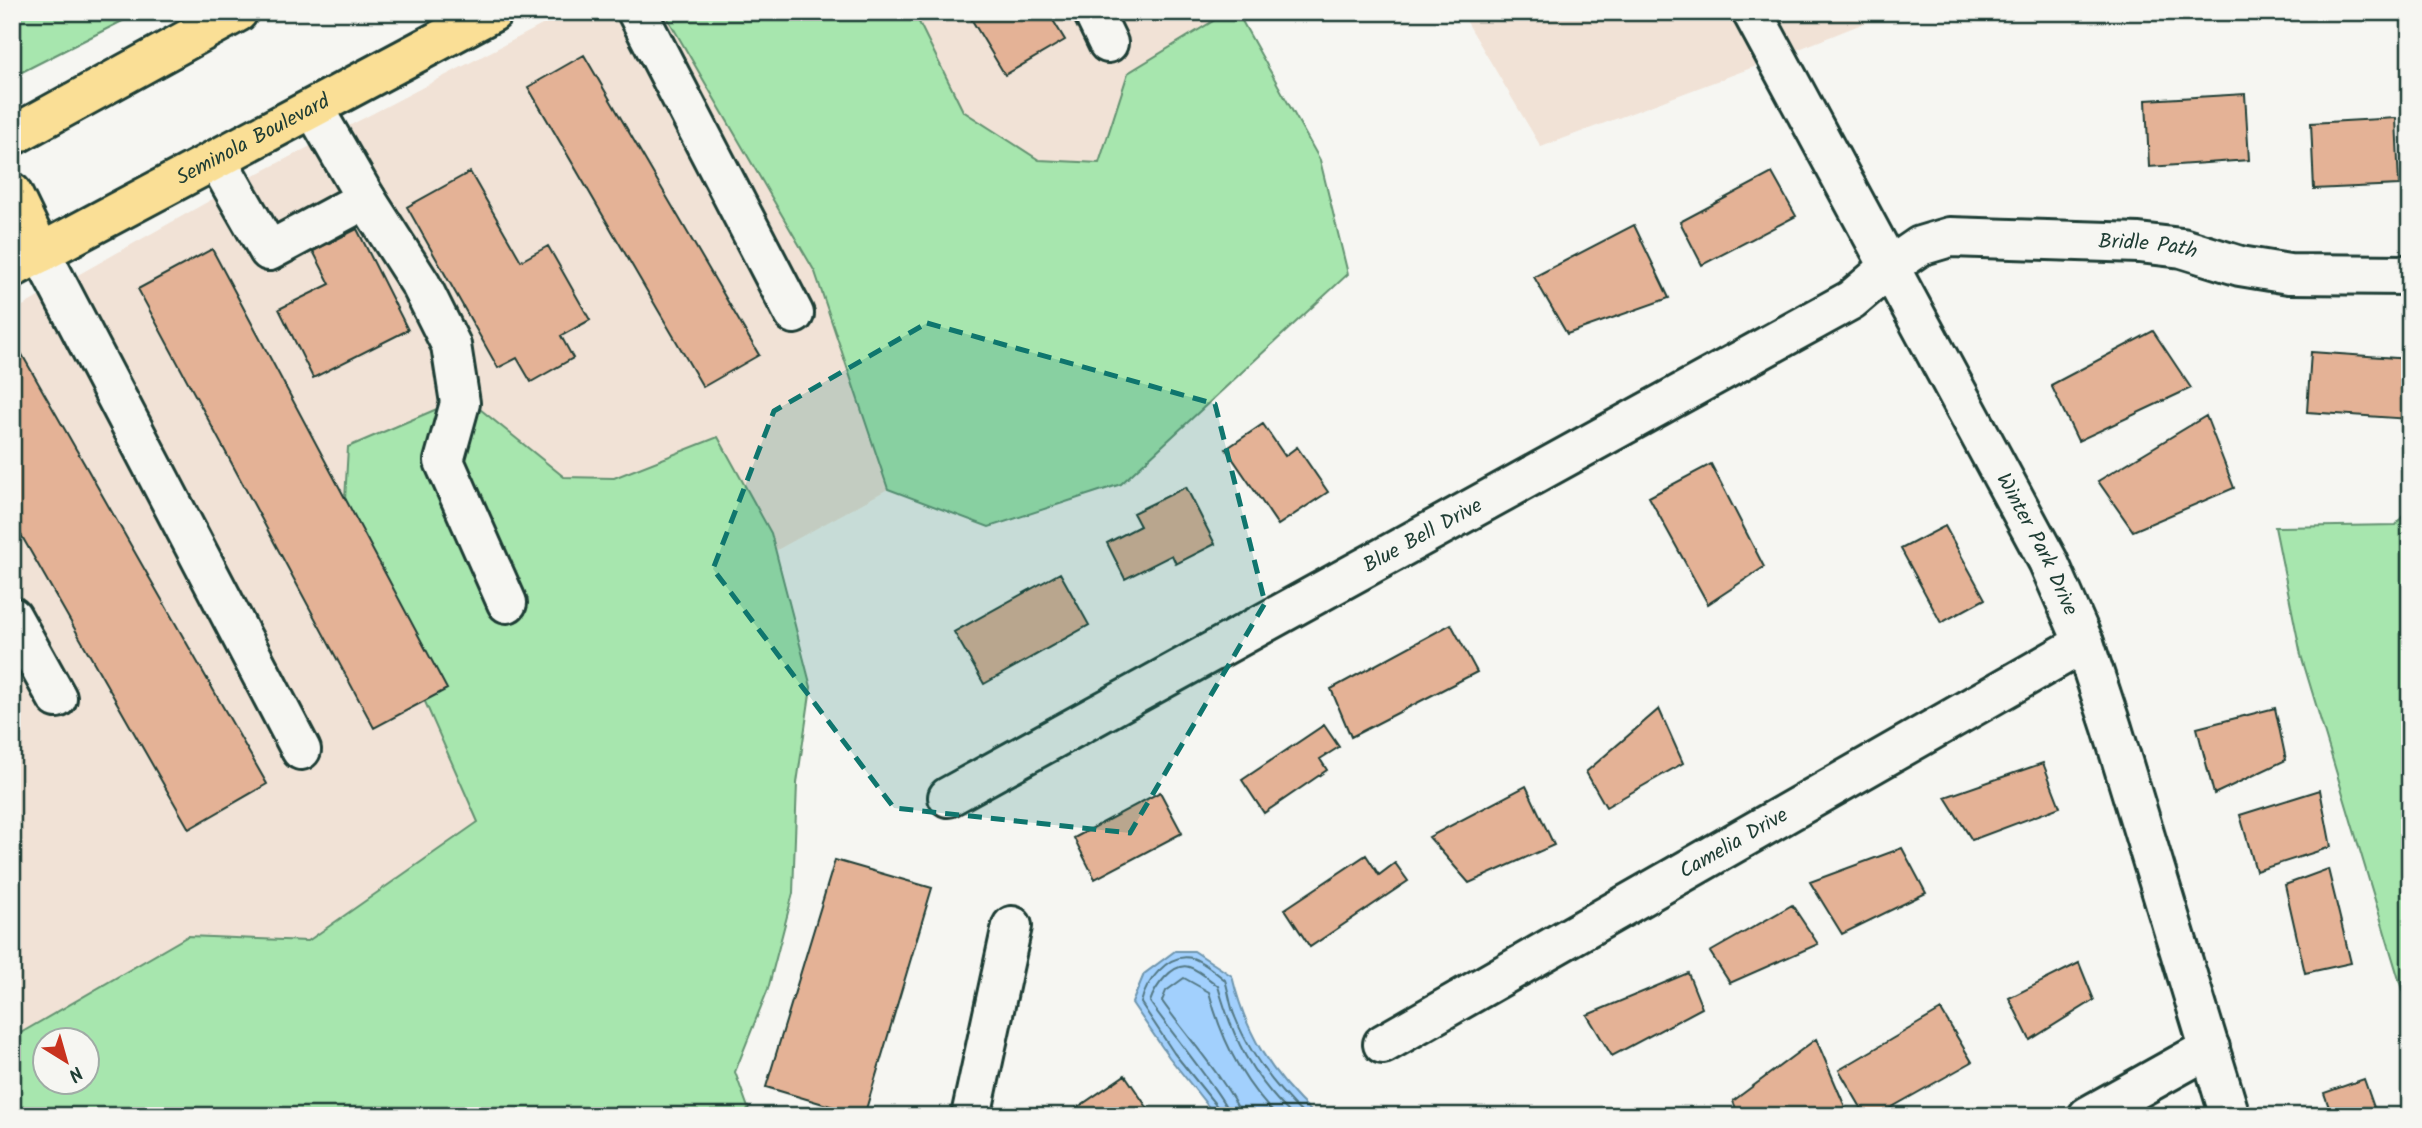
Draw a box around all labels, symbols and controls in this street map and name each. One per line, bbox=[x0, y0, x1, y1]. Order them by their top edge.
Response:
street label: Seminola Boulevard bbox=[170, 85, 336, 194]
street label: Bridle Path bbox=[2098, 225, 2202, 268]
street label: Winter Park Drive bbox=[1987, 467, 2087, 621]
street label: Blue Bell Drive bbox=[1357, 489, 1489, 582]
street label: Camelia Drive bbox=[1673, 799, 1795, 888]
north arrow bbox=[32, 1026, 102, 1096]
text: N bbox=[61, 1057, 89, 1089]

